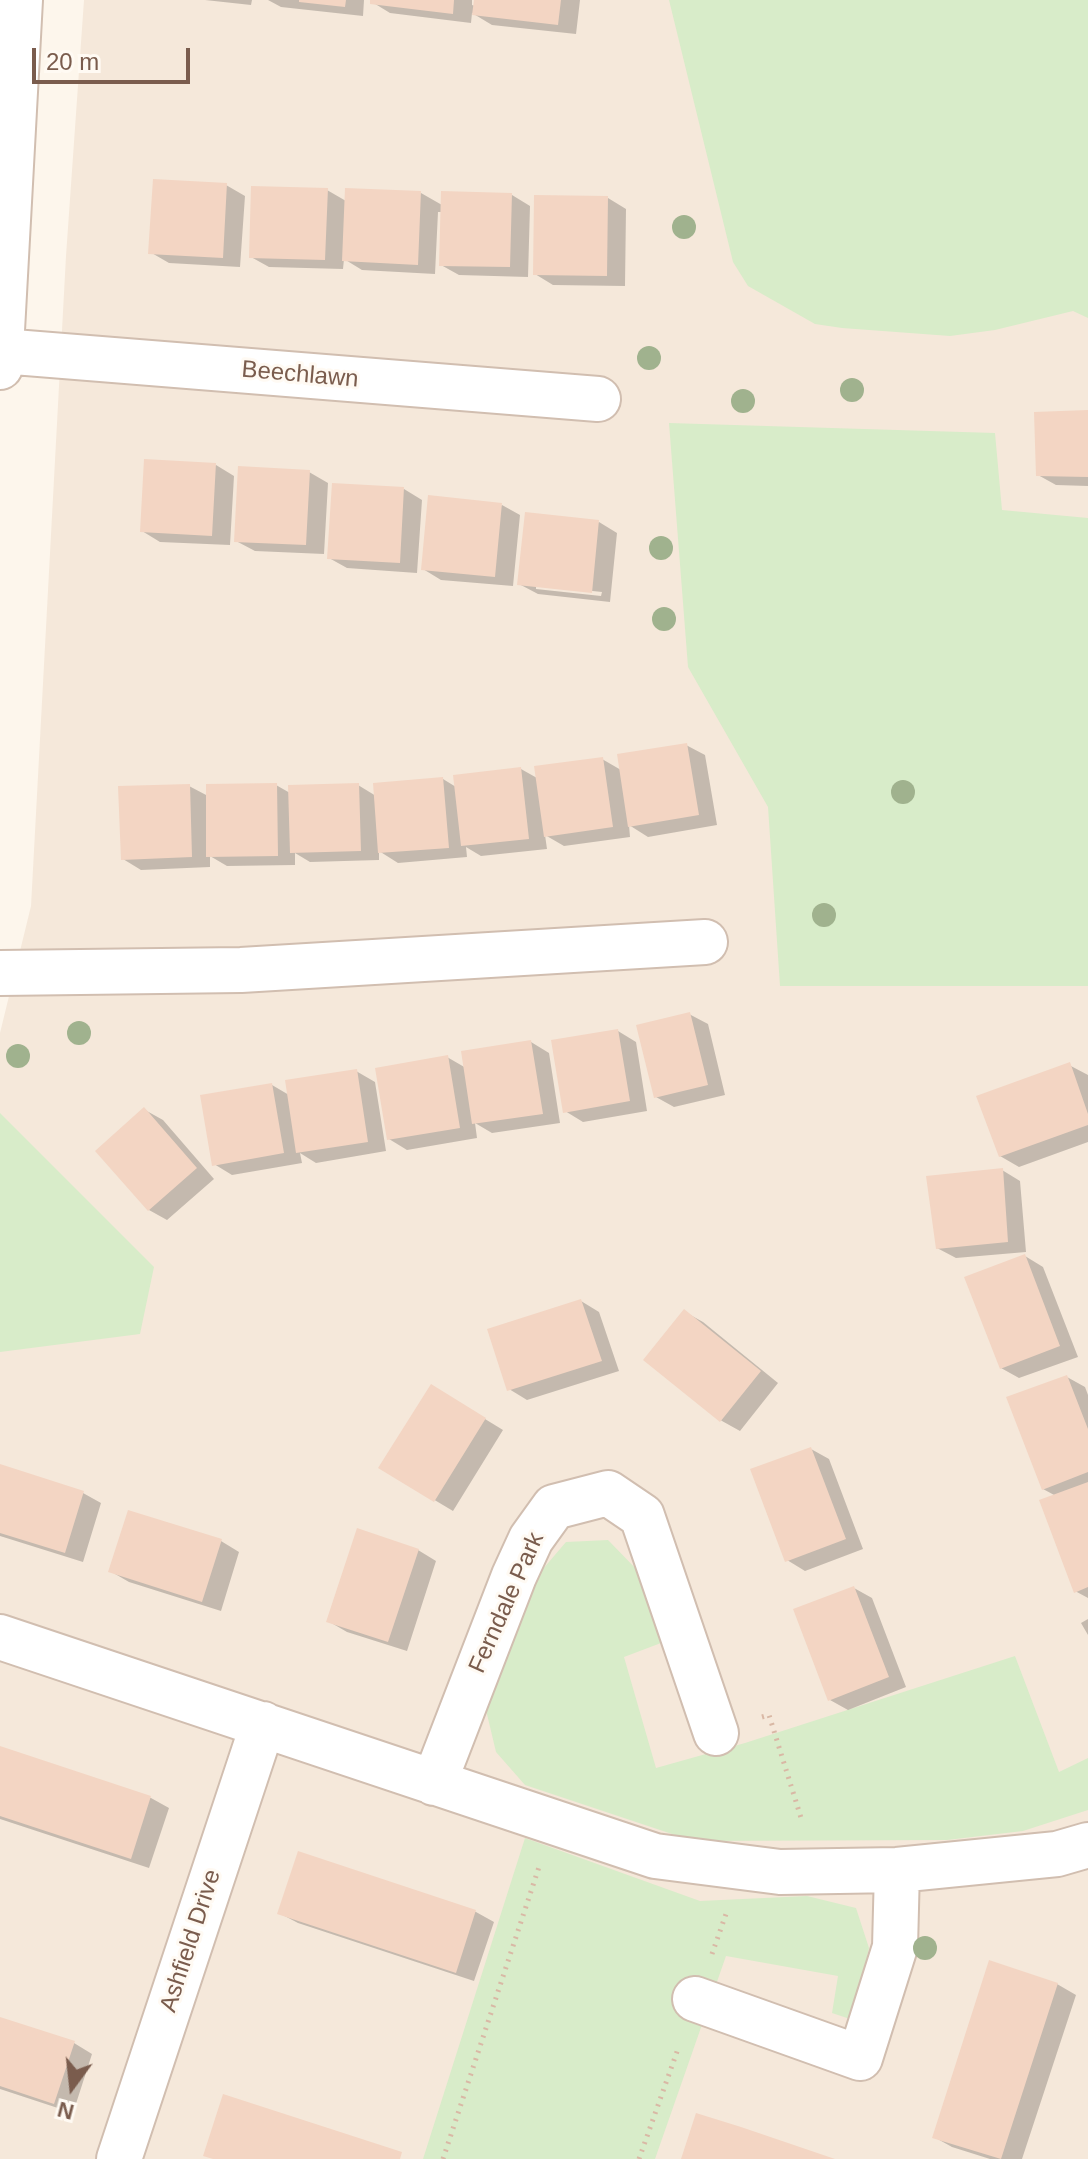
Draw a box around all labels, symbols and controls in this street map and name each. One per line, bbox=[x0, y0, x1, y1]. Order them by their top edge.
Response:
scale bar bbox=[36, 32, 194, 82]
text: 20 m bbox=[46, 48, 99, 75]
street label: Beechlawn bbox=[240, 356, 360, 394]
street label: Ferndale Park bbox=[463, 1528, 551, 1678]
street label: Ashfield Drive bbox=[154, 1866, 228, 2016]
north arrow bbox=[32, 2047, 112, 2127]
text: N bbox=[55, 2097, 77, 2125]

